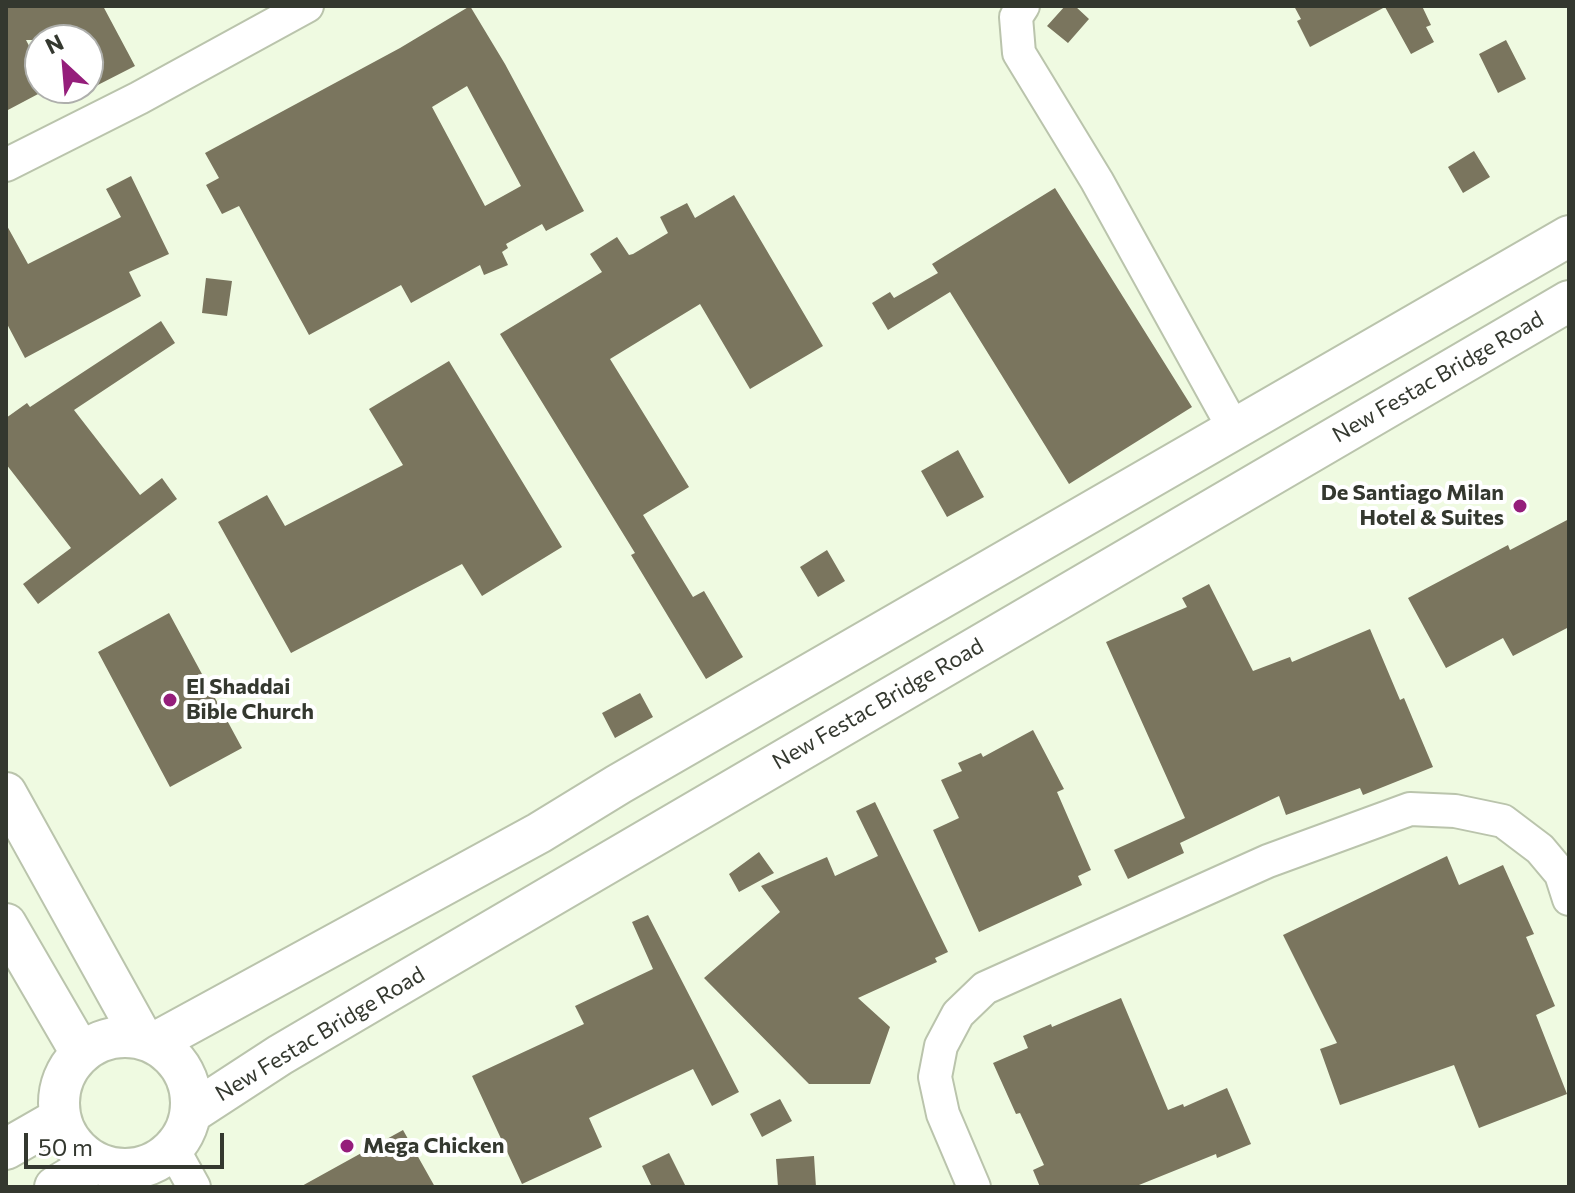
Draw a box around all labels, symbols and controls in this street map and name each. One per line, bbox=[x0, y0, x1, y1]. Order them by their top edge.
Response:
north arrow bbox=[24, 24, 104, 104]
text: N bbox=[41, 28, 67, 60]
street label: New Festac Bridge Road bbox=[1328, 306, 1548, 448]
place label: De Santiago Milan Hotel & Suites bbox=[1321, 480, 1504, 532]
marker: De Santiago Milan Hotel & Suites bbox=[1511, 497, 1529, 515]
street label: New Festac Bridge Road bbox=[768, 633, 988, 775]
place label: El Shaddai Bible Church bbox=[186, 674, 314, 726]
marker: El Shaddai Bible Church bbox=[161, 691, 179, 709]
street label: New Festac Bridge Road bbox=[211, 961, 429, 1107]
scale bar bbox=[28, 1117, 228, 1167]
text: 50 m bbox=[38, 1132, 93, 1161]
place label: Mega Chicken bbox=[363, 1133, 504, 1159]
marker: Mega Chicken bbox=[338, 1137, 356, 1155]

